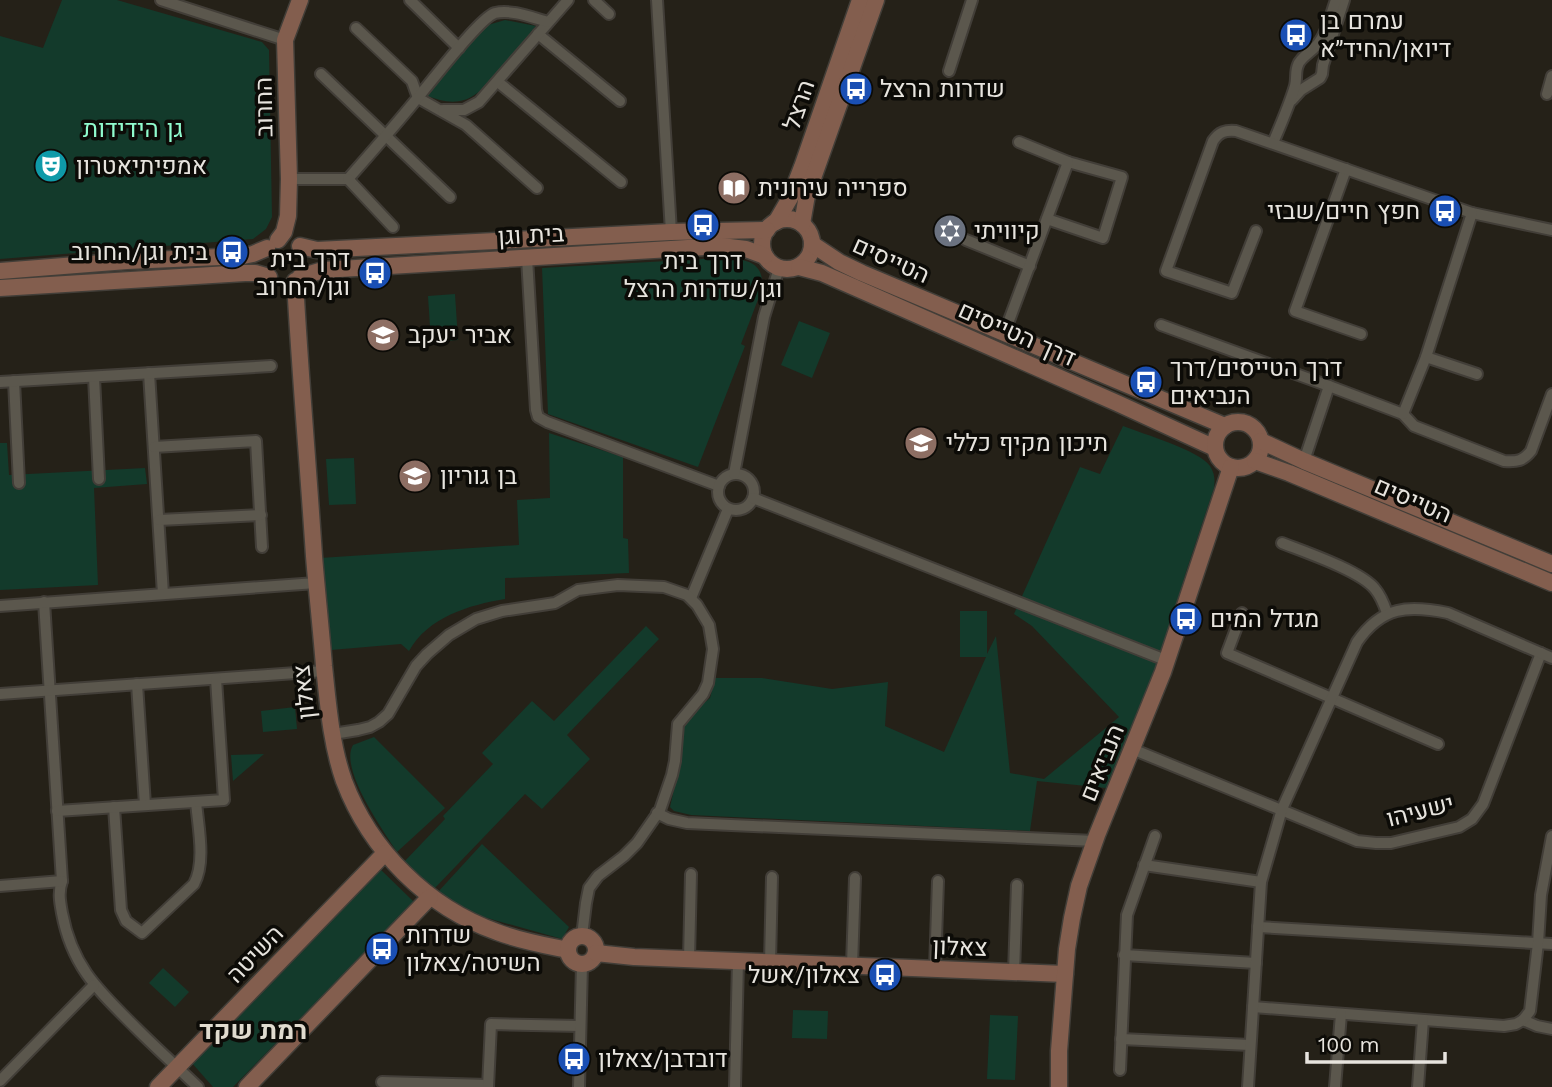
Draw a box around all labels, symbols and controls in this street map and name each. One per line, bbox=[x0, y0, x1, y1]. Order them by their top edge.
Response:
place label: עמרם בן דיואן/החיד״א bbox=[1320, 7, 1451, 63]
bus stop icon: עמרם בן דיואן/החיד״א bbox=[1277, 16, 1315, 54]
bus stop icon: שדרות הרצל bbox=[837, 70, 875, 108]
place label: שדרות הרצל bbox=[880, 75, 1005, 103]
street label: הרצל bbox=[777, 76, 821, 134]
street label: החרוב bbox=[249, 77, 279, 137]
park label: גן הידידות bbox=[83, 115, 183, 143]
theatre icon: אמפיתיאטרון bbox=[32, 147, 70, 185]
place label: אמפיתיאטרון bbox=[76, 152, 207, 180]
library icon: ספרייה עירונית bbox=[715, 169, 753, 207]
place label: ספרייה עירונית bbox=[758, 174, 908, 202]
bus stop icon: חפץ חיים/שבזי bbox=[1426, 192, 1464, 230]
place label: חפץ חיים/שבזי bbox=[1267, 197, 1420, 225]
bus stop icon: דרך בית וגן/שדרות הרצל bbox=[684, 206, 722, 244]
synagogue icon: קיוויתי bbox=[931, 212, 969, 250]
place label: קיוויתי bbox=[974, 217, 1040, 245]
street label: בית וגן bbox=[497, 219, 565, 251]
street label: הטייסים bbox=[848, 231, 934, 289]
bus stop icon: בית וגן/החרוב bbox=[213, 233, 251, 271]
place label: בית וגן/החרוב bbox=[71, 238, 208, 266]
place label: דרך בית וגן/החרוב bbox=[256, 245, 350, 301]
place label: דרך בית וגן/שדרות הרצל bbox=[624, 247, 782, 303]
bus stop icon: דרך בית וגן/החרוב bbox=[356, 254, 394, 292]
street label: דרך הטייסים bbox=[954, 296, 1080, 372]
school or university icon: אביר יעקב bbox=[364, 316, 402, 354]
place label: אביר יעקב bbox=[408, 321, 512, 349]
place label: דרך הטייסים/דרך הנביאים bbox=[1170, 354, 1342, 410]
bus stop icon: דרך הטייסים/דרך הנביאים bbox=[1127, 363, 1165, 401]
school or university icon: תיכון מקיף כללי bbox=[902, 424, 940, 462]
place label: תיכון מקיף כללי bbox=[946, 429, 1108, 457]
school or university icon: בן גוריון bbox=[396, 457, 434, 495]
place label: בן גוריון bbox=[440, 462, 517, 490]
street label: הטייסים bbox=[1370, 471, 1456, 529]
bus stop icon: מגדל המים bbox=[1167, 600, 1205, 638]
place label: מגדל המים bbox=[1210, 605, 1319, 633]
street label: צאלון bbox=[287, 663, 321, 721]
street label: הנביאים bbox=[1074, 720, 1130, 806]
street label: ישעיהו bbox=[1383, 789, 1457, 833]
street label: השיטה bbox=[221, 919, 289, 989]
place label: שדרות השיטה/צאלון bbox=[406, 921, 541, 977]
bus stop icon: שדרות השיטה/צאלון bbox=[363, 930, 401, 968]
street label: צאלון bbox=[932, 932, 988, 962]
bus stop icon: צאלון/אשל bbox=[866, 956, 904, 994]
place label: צאלון/אשל bbox=[748, 961, 860, 989]
district label: רמת שקד bbox=[199, 1015, 307, 1045]
scale bar bbox=[1307, 1020, 1445, 1064]
text: 100 m bbox=[1318, 1032, 1380, 1057]
bus stop icon: דובדבן/צאלון bbox=[555, 1040, 593, 1078]
place label: דובדבן/צאלון bbox=[598, 1045, 728, 1073]

